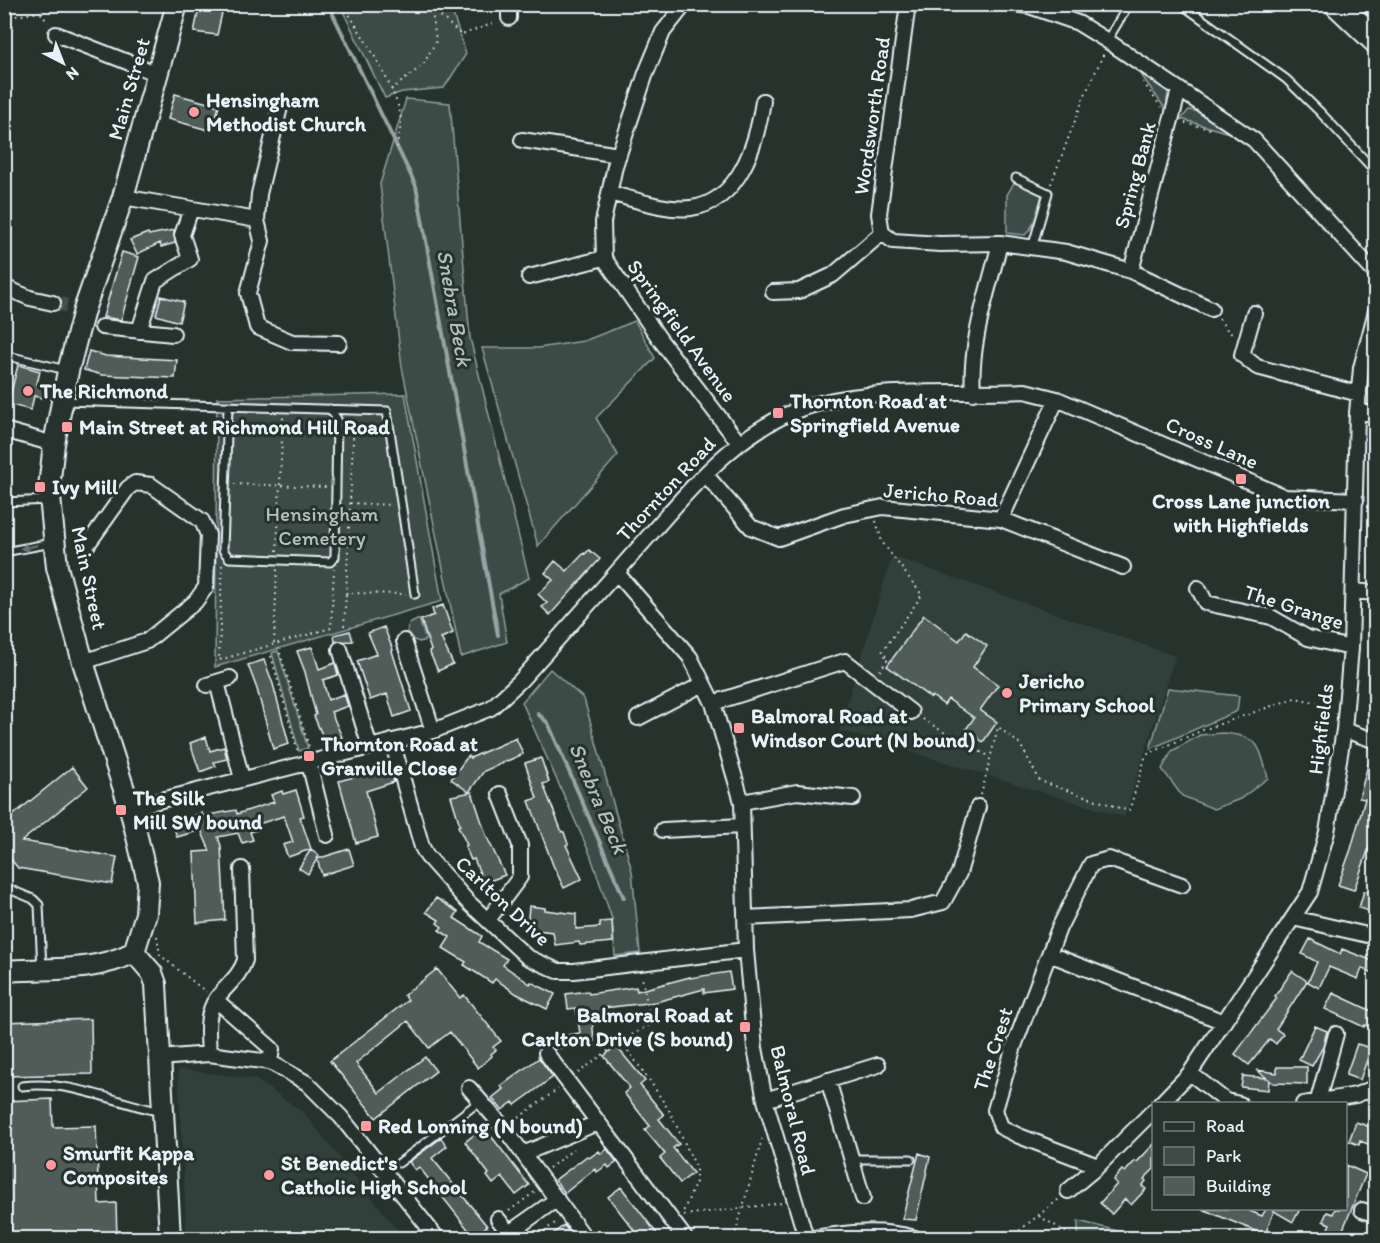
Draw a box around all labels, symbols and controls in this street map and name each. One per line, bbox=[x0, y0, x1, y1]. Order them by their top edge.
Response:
north arrow bbox=[33, 33, 93, 93]
street label: Main Street bbox=[102, 35, 155, 143]
street label: Wordsworth Road bbox=[848, 35, 895, 197]
text: N bbox=[62, 63, 83, 84]
place label: Hensingham Methodist Church bbox=[206, 87, 367, 136]
marker: Hensingham Methodist Church bbox=[187, 105, 201, 119]
street label: Spring Bank bbox=[1108, 119, 1161, 231]
water label: Snebra Beck bbox=[431, 248, 478, 370]
street label: Springfield Avenue bbox=[622, 255, 743, 407]
place label: The Richmond bbox=[39, 378, 168, 403]
marker: The Richmond bbox=[21, 384, 35, 398]
place label: Thornton Road at Springfield Avenue bbox=[789, 388, 960, 438]
marker: Thornton Road at Springfield Avenue bbox=[771, 406, 785, 420]
street label: Cross Lane bbox=[1162, 411, 1262, 474]
place label: Main Street at Richmond Hill Road bbox=[79, 414, 390, 439]
marker: Main Street at Richmond Hill Road bbox=[60, 420, 74, 434]
street label: Thornton Road bbox=[611, 431, 721, 546]
marker: Cross Lane junction with Highfields bbox=[1234, 472, 1248, 486]
place label: Ivy Mill bbox=[52, 474, 119, 500]
street label: Jericho Road bbox=[882, 477, 1000, 512]
marker: Ivy Mill bbox=[33, 480, 47, 494]
place label: Cross Lane junction with Highfields bbox=[1152, 488, 1330, 538]
park label: Hensingham Cemetery bbox=[265, 501, 379, 550]
street label: Main Street bbox=[66, 524, 113, 632]
one-way arrow bbox=[20, 543, 39, 552]
street label: The Grange bbox=[1241, 579, 1347, 634]
place label: Jericho Primary School bbox=[1018, 668, 1156, 718]
street label: Highfields bbox=[1303, 682, 1338, 776]
marker: Jericho Primary School bbox=[1000, 686, 1014, 700]
place label: Balmoral Road at Windsor Court (N bound) bbox=[751, 703, 975, 753]
marker: Balmoral Road at Windsor Court (N bound) bbox=[732, 721, 746, 735]
place label: Thornton Road at Granville Close bbox=[320, 731, 478, 780]
water label: Snebra Beck bbox=[563, 739, 635, 859]
marker: Thornton Road at Granville Close bbox=[302, 749, 316, 763]
place label: The Silk Mill SW bound bbox=[132, 785, 263, 834]
marker: The Silk Mill SW bound bbox=[114, 803, 128, 817]
street label: Carlton Drive bbox=[451, 850, 556, 951]
place label: Balmoral Road at Carlton Drive (S bound) bbox=[521, 1002, 733, 1052]
street label: The Crest bbox=[967, 1004, 1018, 1094]
marker: Balmoral Road at Carlton Drive (S bound) bbox=[738, 1020, 752, 1034]
street label: Balmoral Road bbox=[765, 1042, 822, 1177]
legend bbox=[1152, 1102, 1347, 1210]
place label: Red Lonning (N bound) bbox=[378, 1113, 583, 1139]
text: Road bbox=[1206, 1115, 1245, 1137]
marker: Red Lonning (N bound) bbox=[359, 1119, 373, 1133]
place label: Smurfit Kappa Composites bbox=[63, 1140, 195, 1190]
text: Park bbox=[1206, 1145, 1241, 1167]
place label: St Benedict's Catholic High School bbox=[281, 1150, 468, 1200]
marker: Smurfit Kappa Composites bbox=[44, 1158, 58, 1172]
marker: St Benedict's Catholic High School bbox=[262, 1168, 276, 1182]
text: Building bbox=[1206, 1175, 1272, 1197]

